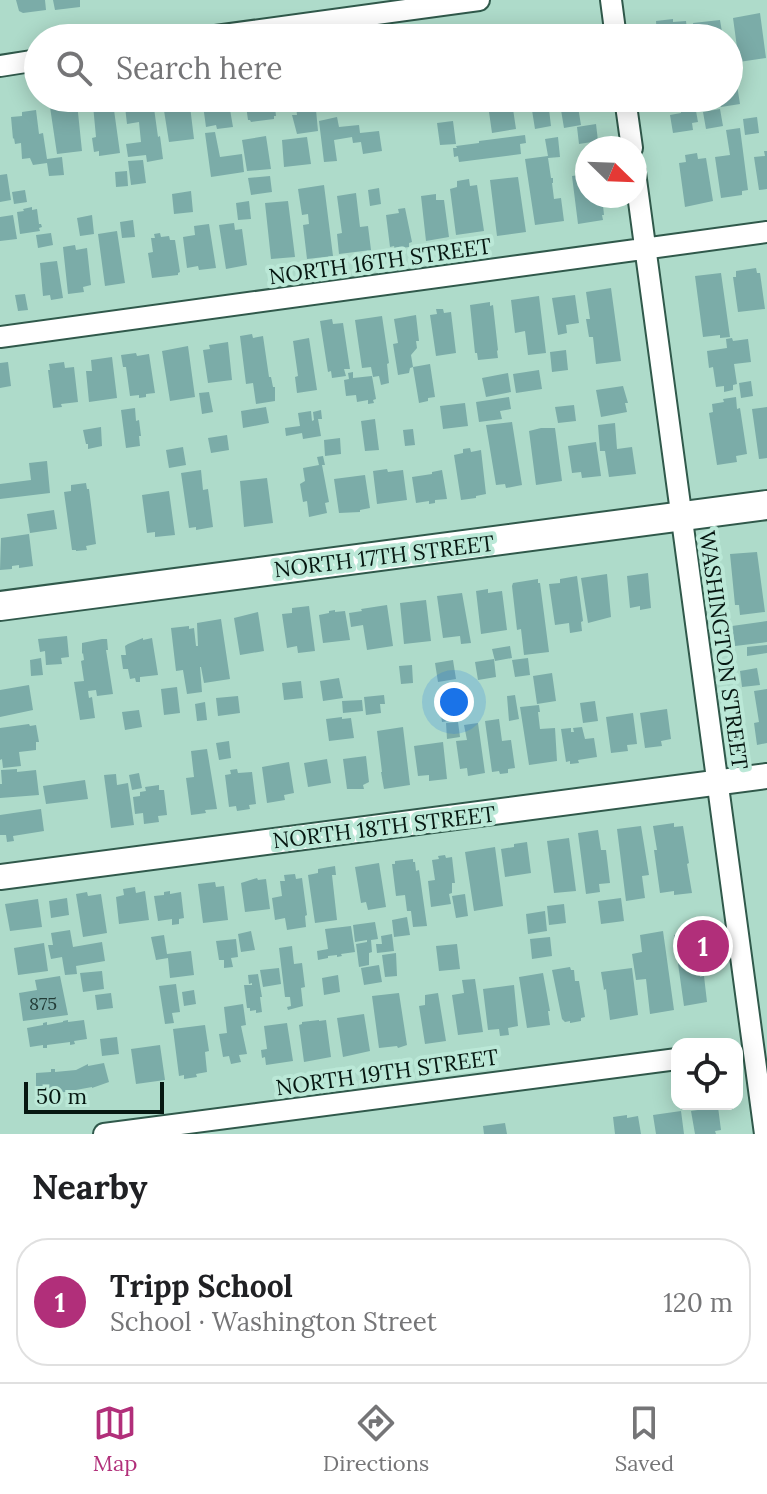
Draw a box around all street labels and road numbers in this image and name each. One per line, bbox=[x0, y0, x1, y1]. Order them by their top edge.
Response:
street label: NORTH 16TH STREET bbox=[267, 232, 493, 290]
street label: NORTH 17TH STREET bbox=[272, 529, 496, 583]
street label: WASHINGTON STREET bbox=[693, 529, 755, 771]
street label: NORTH 18TH STREET bbox=[271, 799, 497, 855]
street label: NORTH 19TH STREET bbox=[274, 1043, 500, 1101]

